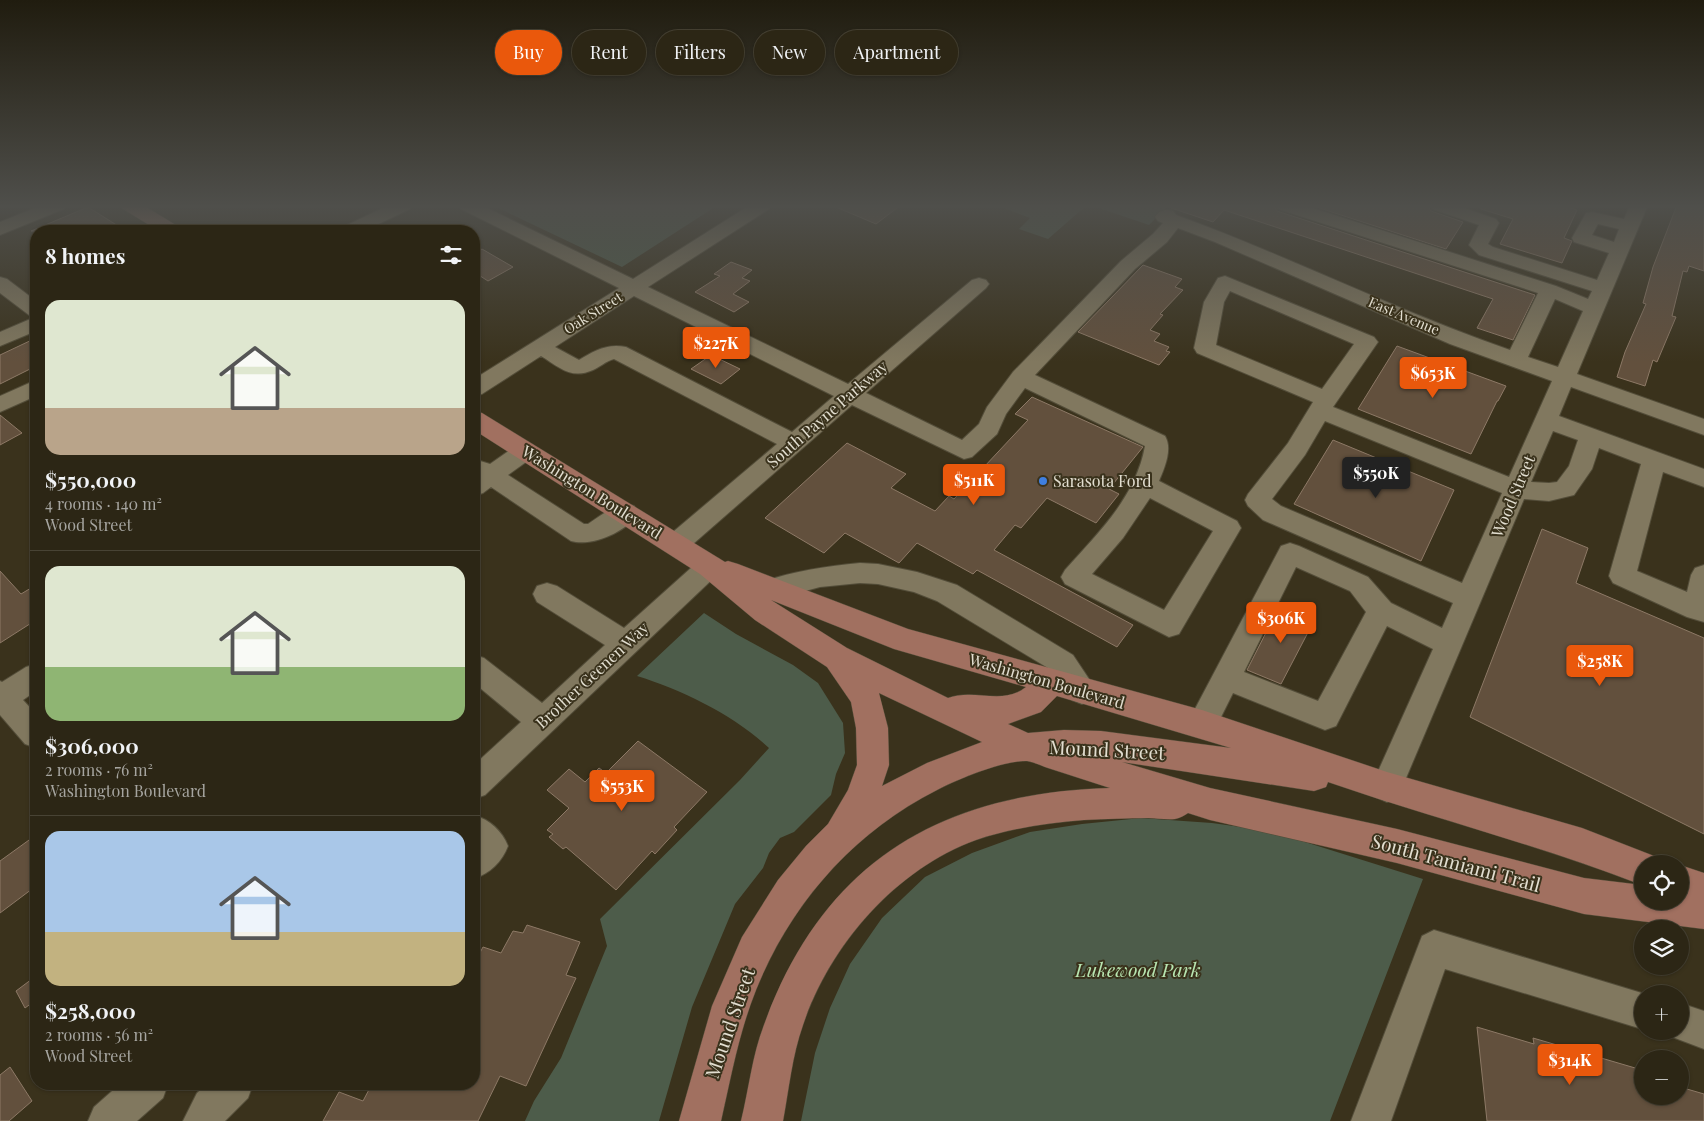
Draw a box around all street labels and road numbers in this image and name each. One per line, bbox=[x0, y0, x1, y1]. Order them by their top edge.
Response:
street label: Oak Street bbox=[560, 286, 627, 338]
street label: East Avenue bbox=[1366, 292, 1443, 339]
street label: South Payne Parkway bbox=[762, 355, 892, 472]
street label: Washington Boulevard bbox=[518, 439, 666, 543]
street label: Wood Street bbox=[1485, 451, 1539, 541]
street label: Brother Geenen Way bbox=[531, 617, 653, 732]
street label: Washington Boulevard bbox=[966, 648, 1127, 713]
street label: Mound Street bbox=[1049, 733, 1166, 765]
street label: South Tamiami Trail bbox=[1369, 827, 1544, 897]
street label: Mound Street bbox=[698, 963, 760, 1082]

